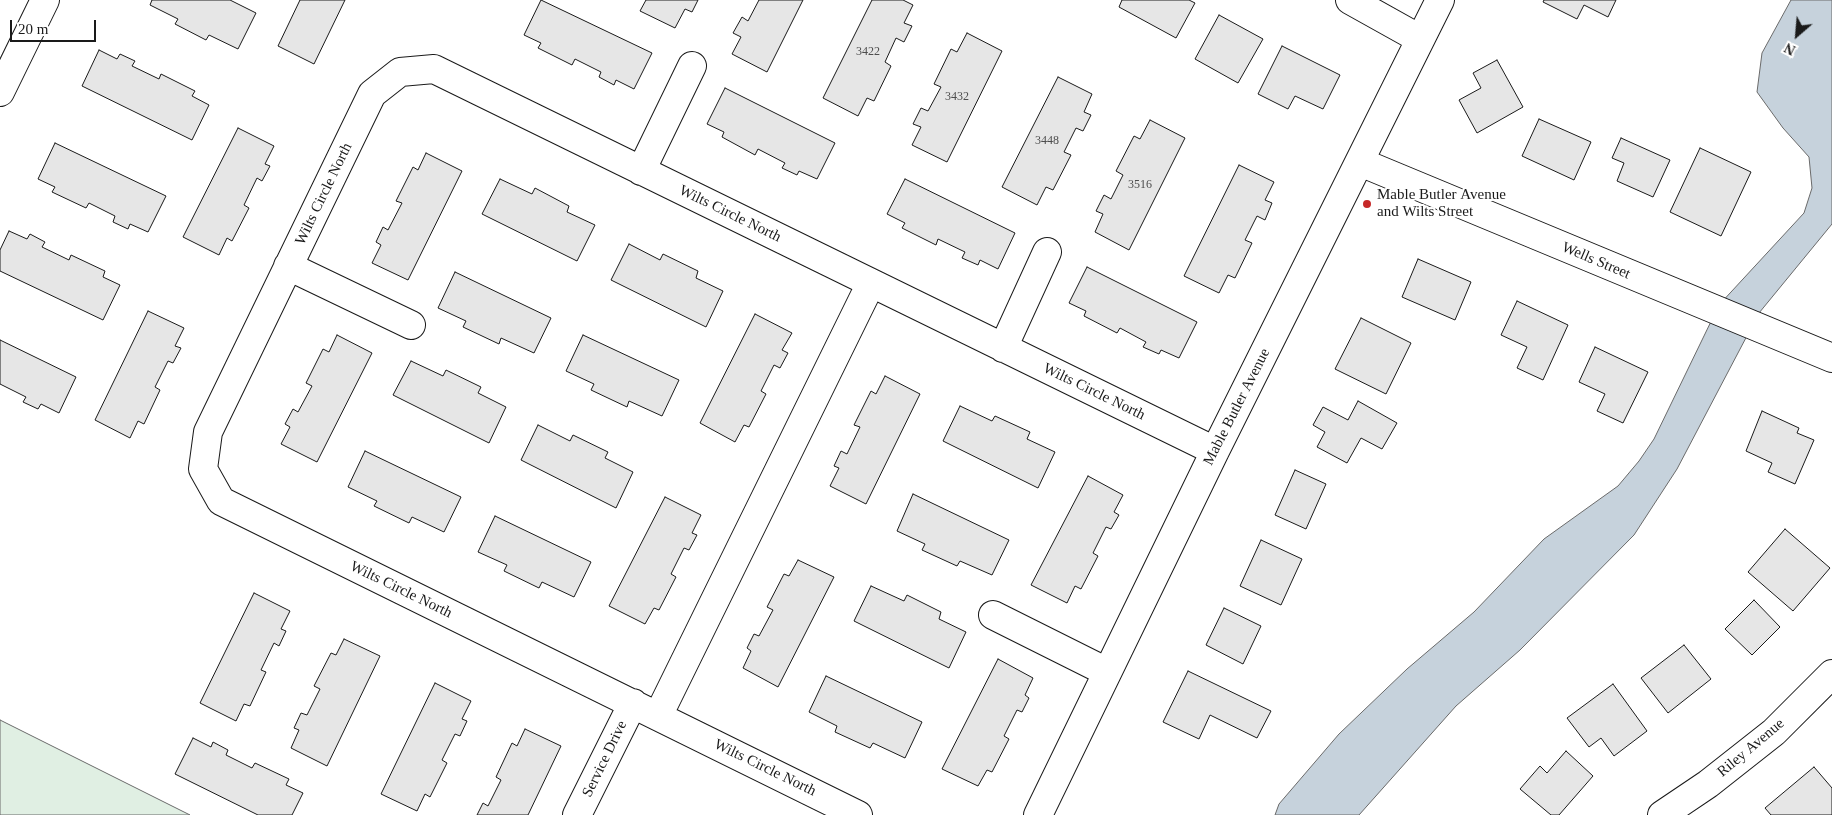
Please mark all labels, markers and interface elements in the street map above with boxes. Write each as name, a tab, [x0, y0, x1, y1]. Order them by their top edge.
scale bar	[12, 10, 99, 42]
north arrow	[1772, 10, 1822, 60]
text: 20 m	[18, 21, 48, 37]
text: N	[1782, 40, 1798, 58]
house number: 3422	[856, 45, 880, 59]
house number: 3432	[945, 90, 969, 104]
house number: 3448	[1035, 134, 1059, 148]
street label: Wilts Circle North	[292, 140, 356, 248]
house number: 3516	[1128, 178, 1152, 192]
street label: Wilts Circle North	[676, 182, 784, 246]
place label: Mable Butler Avenue and Wilts Street	[1377, 186, 1506, 221]
marker: Mable Butler Avenue and Wilts Street	[1361, 198, 1373, 210]
street label: Wells Street	[1559, 239, 1633, 283]
street label: Mable Butler Avenue	[1200, 346, 1274, 468]
street label: Wilts Circle North	[1040, 360, 1148, 424]
street label: Wilts Circle North	[347, 558, 455, 622]
street label: Riley Avenue	[1714, 715, 1788, 781]
street label: Service Drive	[579, 718, 631, 800]
street label: Wilts Circle North	[711, 736, 819, 800]

